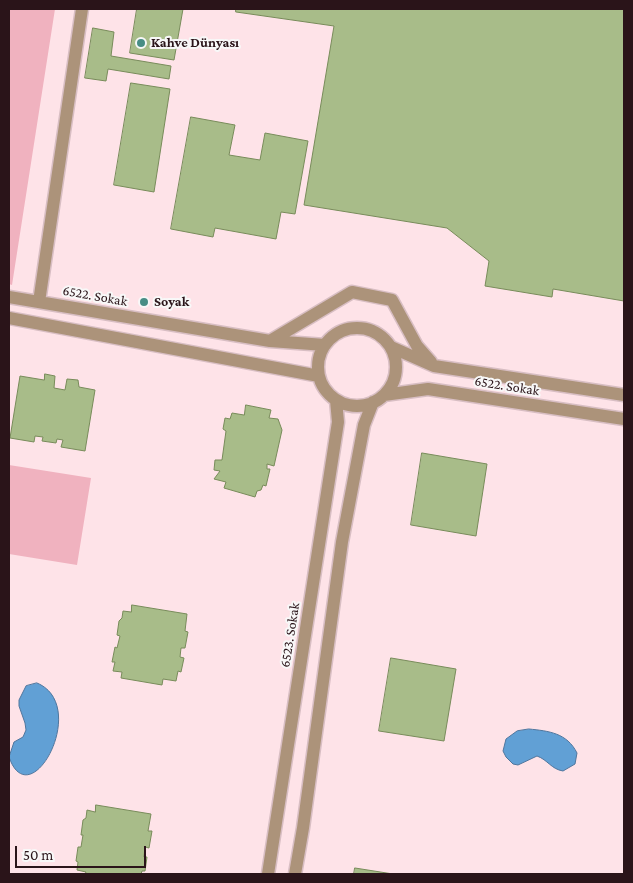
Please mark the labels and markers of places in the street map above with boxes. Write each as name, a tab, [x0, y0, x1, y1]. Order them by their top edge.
place label: Kahve Dünyası	[151, 35, 239, 51]
marker: Kahve Dünyası	[135, 37, 147, 49]
place label: Soyak	[154, 294, 189, 310]
marker: Soyak	[138, 296, 150, 308]

